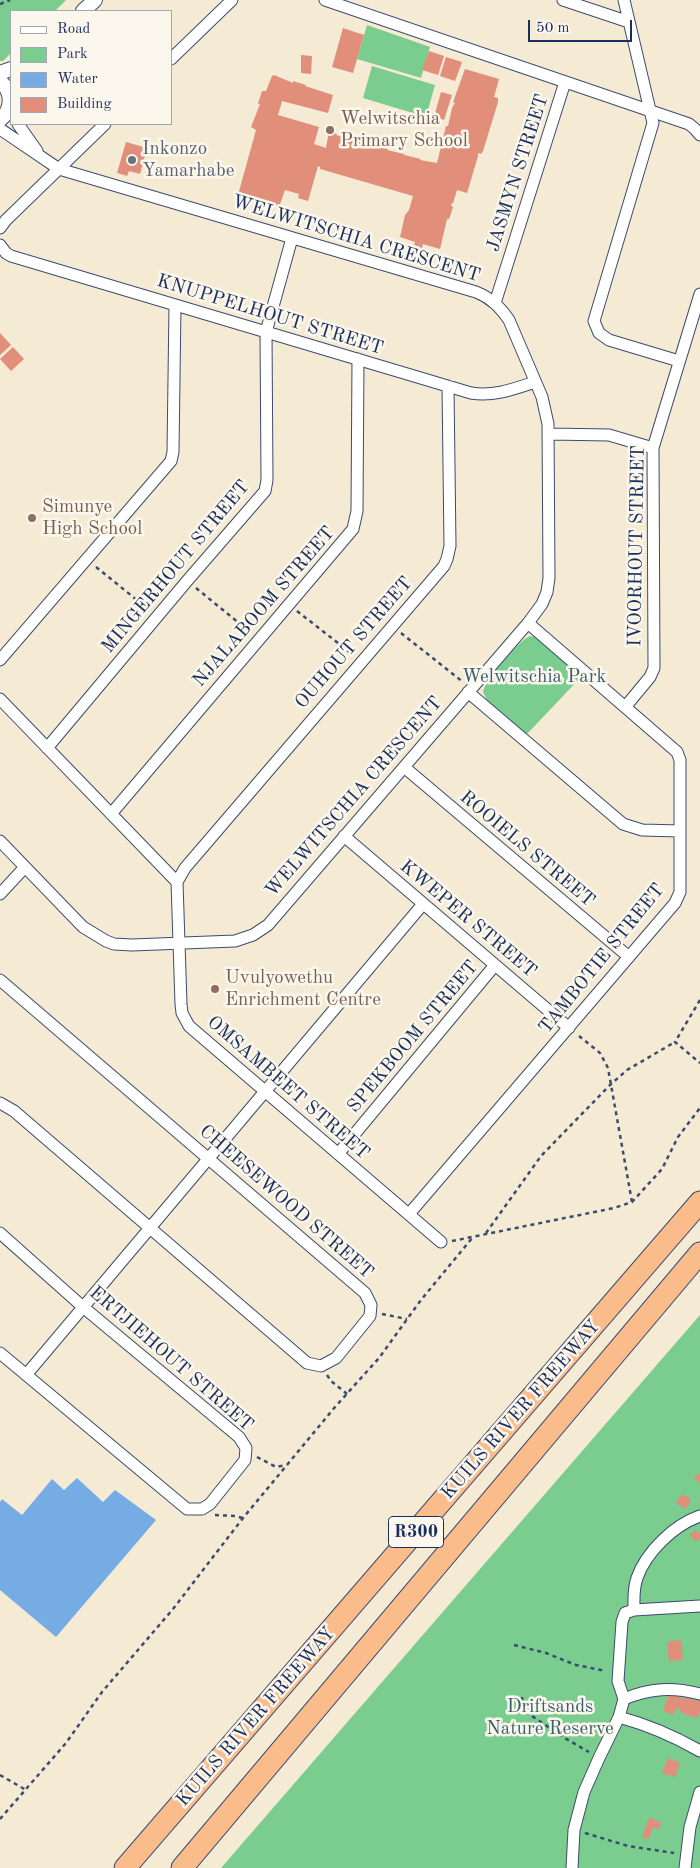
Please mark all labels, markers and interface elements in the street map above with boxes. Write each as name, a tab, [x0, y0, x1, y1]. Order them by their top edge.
legend	[10, 10, 172, 125]
scale bar	[530, 10, 634, 42]
text: 50 m	[536, 21, 570, 36]
text: Road	[57, 22, 90, 37]
text: Park	[57, 47, 88, 62]
text: Water	[57, 72, 98, 87]
street label: JASMYN STREET	[482, 92, 554, 254]
text: Building	[57, 97, 112, 112]
place label: Welwitschia Primary School	[340, 108, 468, 152]
marker: Welwitschia Primary School	[324, 124, 336, 136]
place label: Inkonzo Yamarhabe	[142, 138, 234, 182]
marker: Inkonzo Yamarhabe	[126, 154, 138, 166]
street label: WELWITSCHIA CRESCENT	[229, 190, 483, 288]
street label: KNUPPELHOUT STREET	[154, 270, 386, 360]
street label: IVOORHOUT STREET	[624, 445, 650, 647]
street label: MINGERHOUT STREET	[97, 476, 255, 658]
place label: Simunye High School	[42, 496, 142, 540]
marker: Simunye High School	[26, 512, 38, 524]
street label: NJALABOOM STREET	[188, 522, 340, 692]
street label: OUHOUT STREET	[290, 572, 418, 714]
park label: Welwitschia Park	[462, 666, 606, 688]
street label: WELWITSCHIA CRESCENT	[261, 692, 447, 902]
street label: ROOIELS STREET	[455, 786, 599, 912]
street label: KWEPER STREET	[395, 855, 541, 983]
street label: TAMBOTIE STREET	[534, 879, 670, 1039]
street label: SPEKBOOM STREET	[343, 956, 483, 1118]
place label: Uvulyowethu Enrichment Centre	[225, 967, 381, 1011]
marker: Uvulyowethu Enrichment Centre	[209, 983, 221, 995]
street label: OMSAMBEET STREET	[202, 1011, 374, 1165]
street label: CHEESEWOOD STREET	[194, 1120, 378, 1284]
street label: ERTJIEHOUT STREET	[84, 1282, 258, 1436]
street label: KUILS RIVER FREEWAY	[437, 1316, 605, 1504]
road number: R300	[388, 1516, 444, 1548]
street label: KUILS RIVER FREEWAY	[172, 1623, 340, 1811]
park label: Driftsands Nature Reserve	[486, 1696, 614, 1740]

